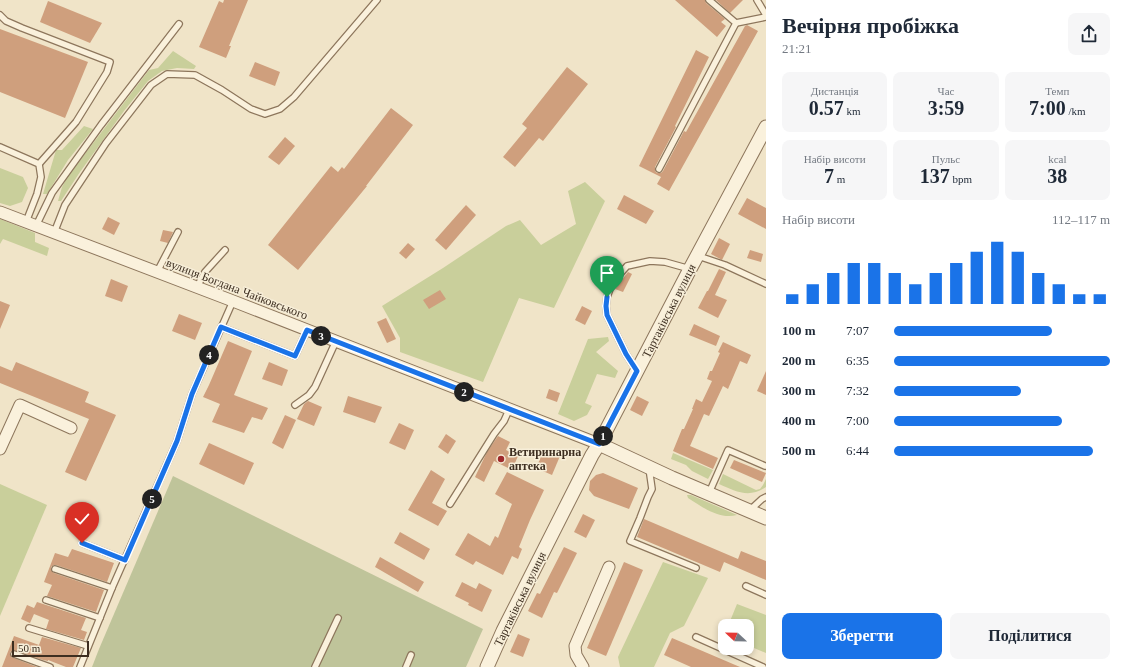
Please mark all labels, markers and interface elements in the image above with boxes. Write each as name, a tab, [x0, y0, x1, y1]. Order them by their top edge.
text: Вечірня пробіжка	[782, 13, 959, 38]
button: share	[1068, 13, 1110, 55]
text: 21:21	[782, 41, 812, 56]
text: Дистанція	[811, 85, 859, 97]
text: Час	[938, 85, 954, 97]
text: Темп	[1045, 85, 1069, 97]
text: 0.57	[809, 97, 844, 119]
text: 3:59	[928, 97, 964, 119]
text: 7:00	[1029, 97, 1066, 119]
text: km	[844, 105, 861, 117]
text: /km	[1066, 105, 1086, 117]
text: Набір висоти	[804, 153, 866, 165]
text: Пульс	[932, 153, 960, 165]
text: kcal	[1048, 153, 1066, 165]
text: 7	[824, 165, 834, 187]
text: 137	[920, 165, 950, 187]
text: 38	[1047, 165, 1067, 187]
text: m	[834, 173, 845, 185]
text: bpm	[950, 173, 972, 185]
text: Набір висоти	[782, 212, 855, 227]
text: 112–117 m	[1052, 212, 1110, 227]
street label: вулиця Богдана Чайковського	[164, 256, 310, 322]
pin	[590, 256, 624, 297]
street label: Тартаківська вулиця	[639, 261, 699, 360]
icon: arrive	[596, 262, 618, 284]
text: 100 m	[782, 323, 816, 338]
text: 7:07	[846, 323, 869, 338]
pin: 3	[311, 326, 331, 346]
text: 3	[318, 330, 324, 342]
pin: 4	[199, 345, 219, 365]
text: 4	[206, 349, 212, 361]
text: 200 m	[782, 353, 816, 368]
text: 6:35	[846, 353, 869, 368]
pin: 2	[454, 382, 474, 402]
text: 300 m	[782, 383, 816, 398]
text: 7:32	[846, 383, 869, 398]
text: 2	[461, 386, 467, 398]
text: 400 m	[782, 413, 816, 428]
text: 7:00	[846, 413, 869, 428]
pin: 1	[593, 426, 613, 446]
text: 1	[600, 430, 606, 442]
text: 500 m	[782, 443, 816, 458]
text: 6:44	[846, 443, 869, 458]
place label: Ветиринарна аптека	[509, 445, 581, 473]
marker: Ветиринарна аптека	[496, 454, 506, 464]
pin: 5	[142, 489, 162, 509]
text: 5	[149, 493, 155, 505]
pin	[65, 502, 99, 543]
icon: check	[71, 508, 93, 530]
street label: Тартаківська вулиця	[491, 549, 549, 649]
button: Зберегти	[782, 613, 942, 659]
button: Поділитися	[950, 613, 1110, 659]
north arrow	[718, 619, 754, 655]
map controls	[718, 619, 754, 655]
scale bar	[12, 639, 89, 658]
text: 50 m	[18, 642, 40, 654]

